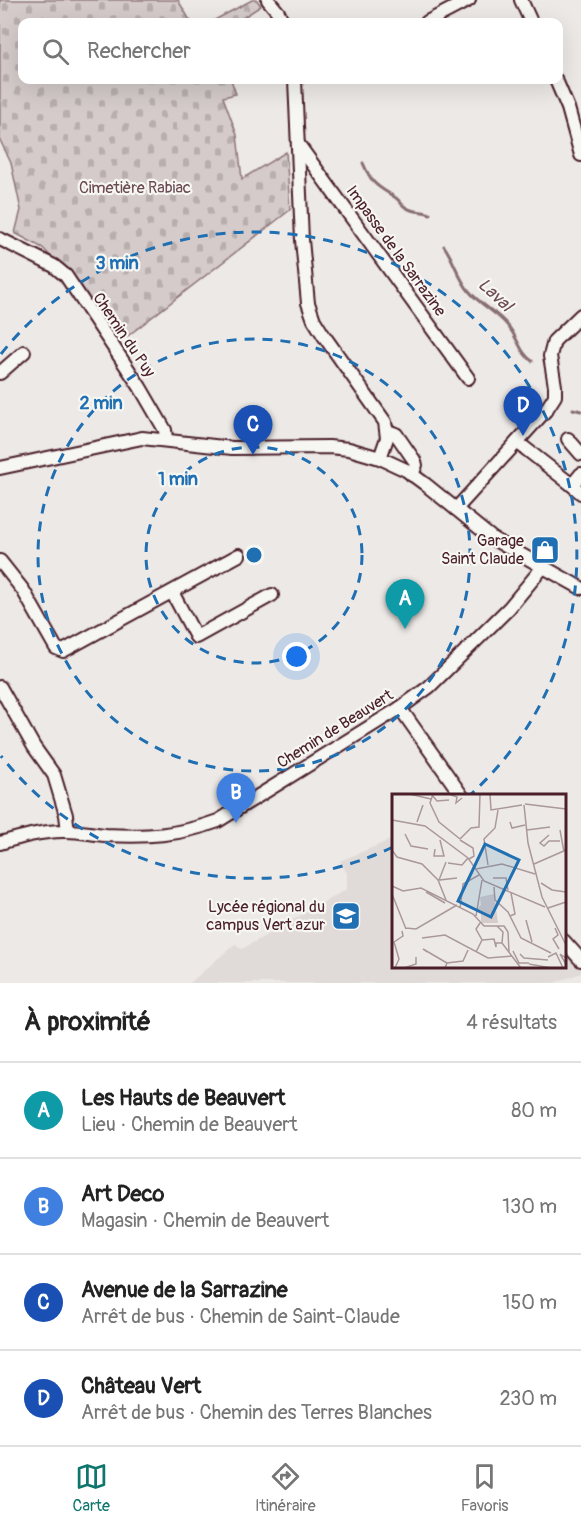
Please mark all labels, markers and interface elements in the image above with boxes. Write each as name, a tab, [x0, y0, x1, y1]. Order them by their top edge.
search box	[18, 18, 563, 84]
icon: search	[39, 35, 72, 68]
text: Rechercher	[87, 37, 191, 65]
park label: Cimetière Rabiac	[79, 178, 191, 198]
street label: Impasse de la Sarrazine	[342, 182, 450, 320]
text: 3 min	[95, 252, 139, 275]
water label: Laval	[473, 273, 518, 318]
street label: Chemin du Puy	[88, 289, 160, 381]
pin: D	[504, 386, 542, 436]
text: 2 min	[79, 392, 123, 415]
pin: C	[234, 406, 272, 455]
text: 1 min	[158, 468, 198, 491]
place label: Garage Saint Claude	[441, 531, 524, 569]
shop icon: Garage Saint Claude	[529, 534, 561, 566]
centre of rings	[244, 545, 264, 565]
pin: A	[386, 580, 424, 629]
your location	[282, 642, 311, 671]
street label: Chemin de Beauvert	[273, 685, 397, 773]
pin: B	[216, 774, 256, 823]
inset map	[392, 794, 566, 968]
place label: Lycée régional du campus Vert azur	[206, 897, 325, 935]
school or university icon: Lycée régional du campus Vert azur	[330, 900, 362, 932]
text: À proximité	[24, 1006, 151, 1038]
text: 4 résultats	[466, 1010, 557, 1035]
text: Les Hauts de Beauvert	[81, 1084, 285, 1112]
text: A	[37, 1098, 50, 1123]
text: 80 m	[511, 1098, 557, 1123]
text: Lieu · Chemin de Beauvert	[81, 1112, 297, 1137]
text: Art Deco	[81, 1180, 164, 1208]
text: B	[38, 1194, 49, 1219]
text: 130 m	[502, 1194, 557, 1219]
text: Magasin · Chemin de Beauvert	[81, 1208, 329, 1233]
text: Avenue de la Sarrazine	[81, 1276, 288, 1304]
text: C	[37, 1290, 50, 1315]
text: 150 m	[503, 1290, 557, 1315]
text: Arrêt de bus · Chemin de Saint-Claude	[81, 1304, 400, 1329]
text: Château Vert	[81, 1372, 201, 1400]
text: D	[37, 1386, 50, 1411]
text: 230 m	[500, 1386, 557, 1411]
text: Arrêt de bus · Chemin des Terres Blanches	[81, 1400, 432, 1425]
tab: Carte	[73, 1460, 110, 1516]
tab: Itinéraire	[255, 1460, 316, 1516]
tab: Favoris	[461, 1460, 508, 1516]

